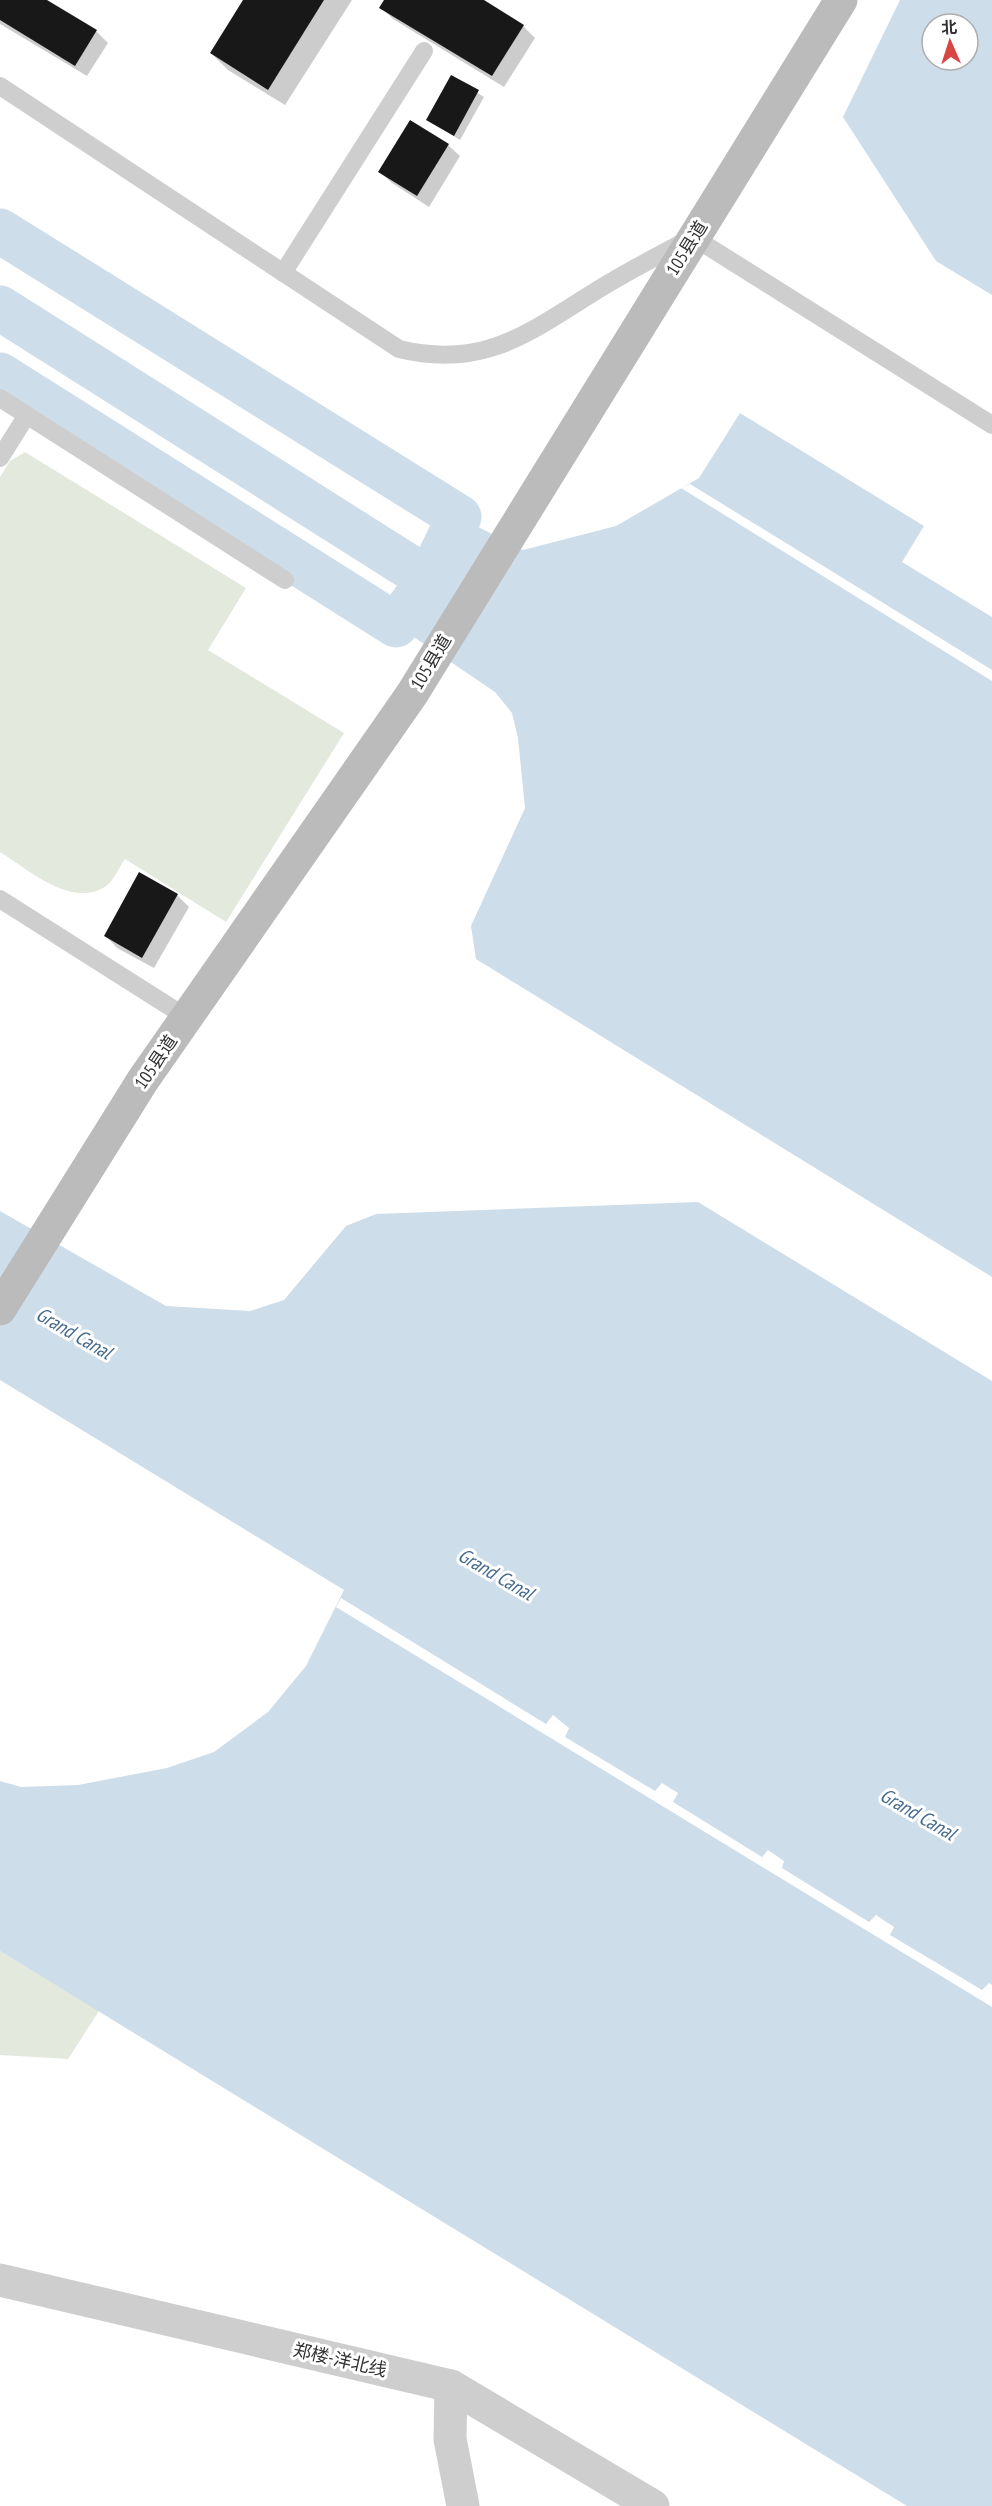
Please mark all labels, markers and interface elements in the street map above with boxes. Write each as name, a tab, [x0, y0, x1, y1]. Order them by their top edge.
north arrow	[920, 12, 980, 72]
text: 北	[941, 17, 958, 37]
street label: 105县道	[661, 216, 712, 279]
street label: 105县道	[405, 630, 456, 694]
street label: 105县道	[129, 1030, 182, 1093]
water label: Grand Canal	[31, 1301, 119, 1366]
water label: Grand Canal	[453, 1542, 541, 1607]
water label: Grand Canal	[875, 1782, 963, 1847]
street label: 郑楼-洋北线	[291, 2338, 389, 2381]

